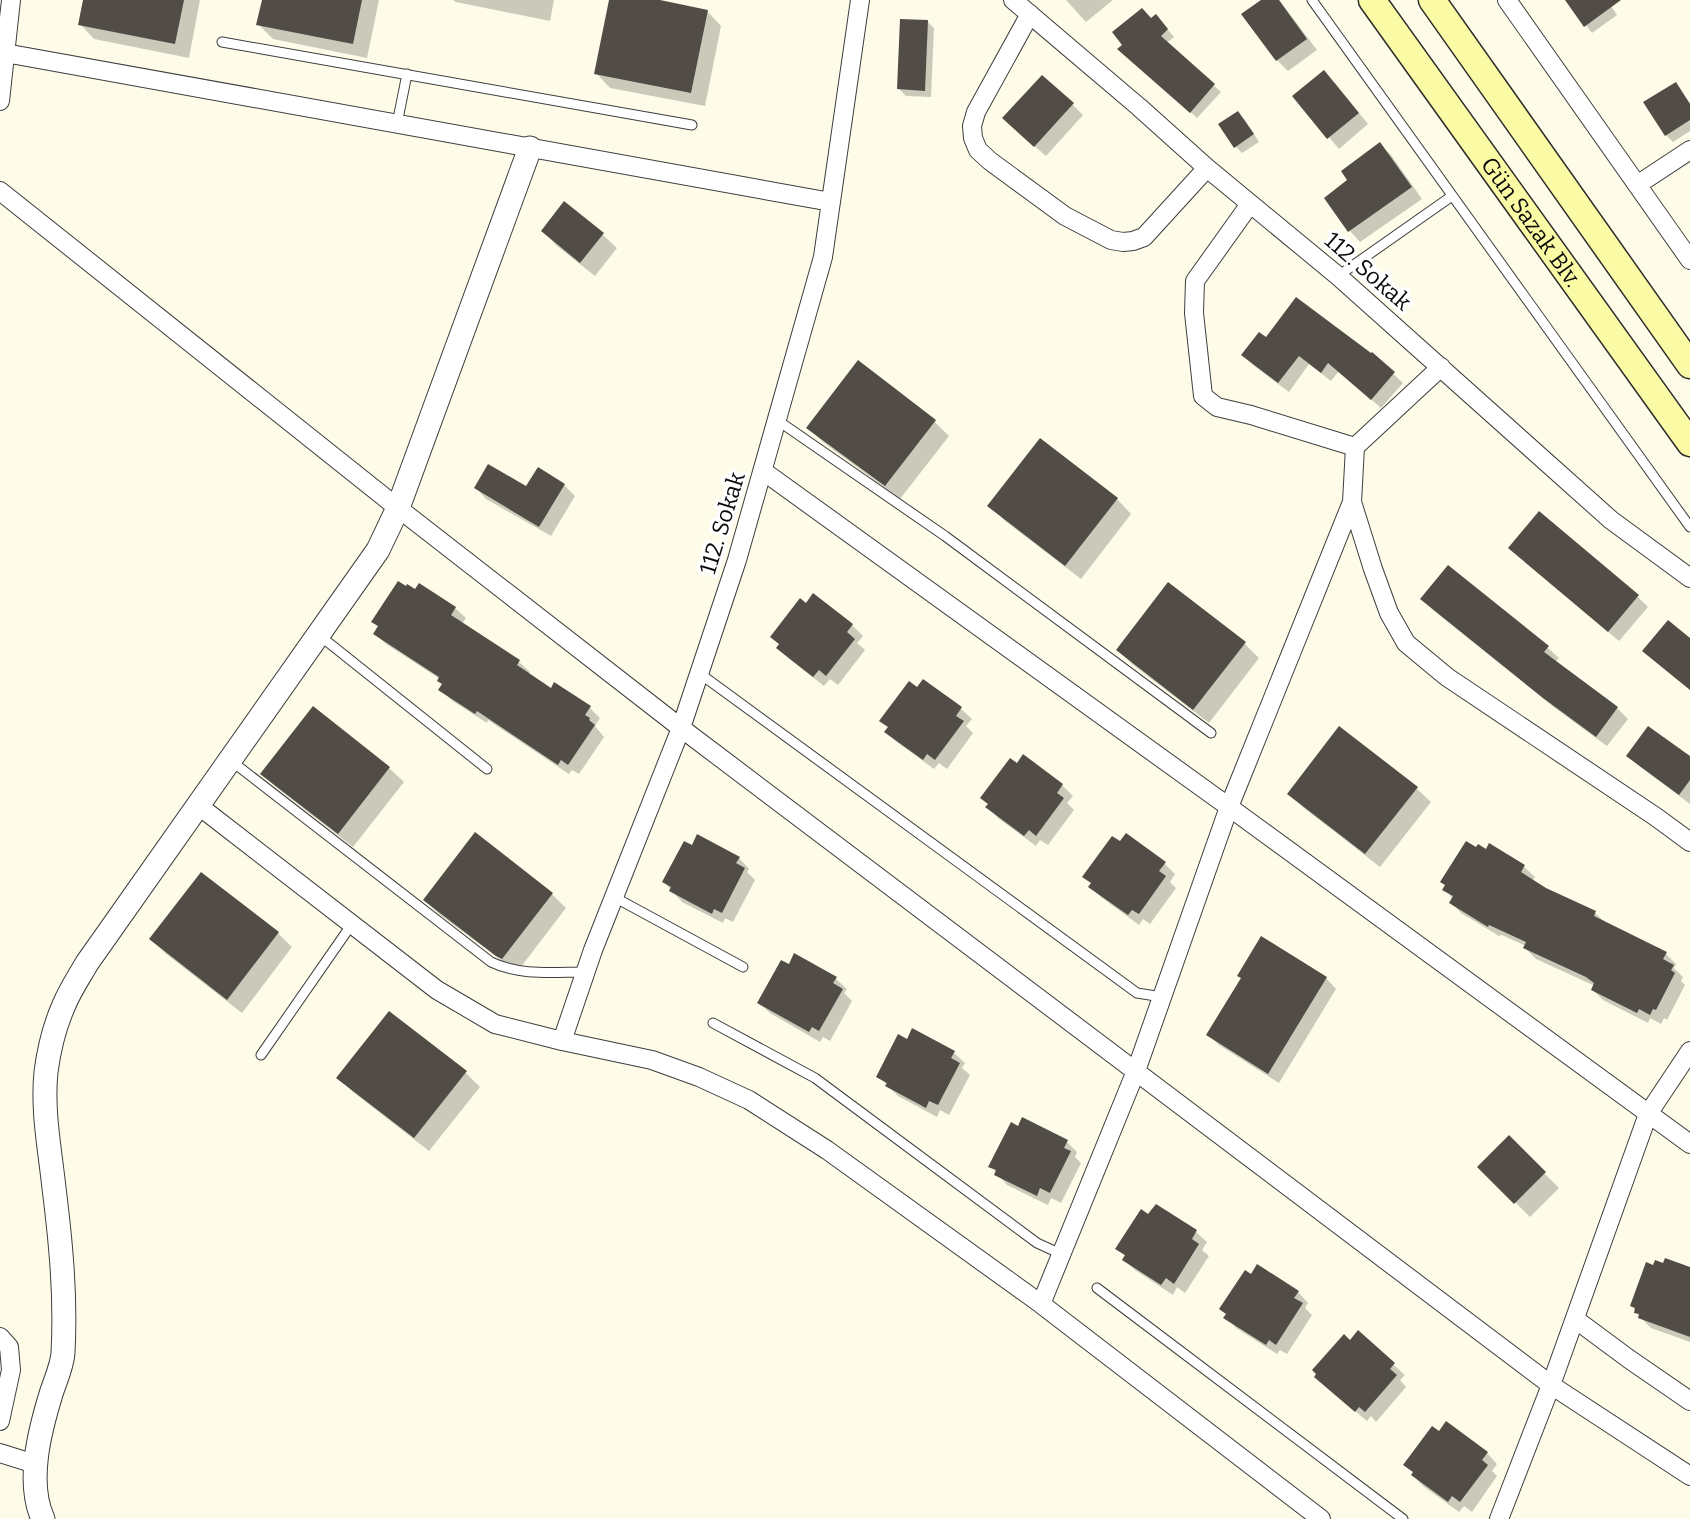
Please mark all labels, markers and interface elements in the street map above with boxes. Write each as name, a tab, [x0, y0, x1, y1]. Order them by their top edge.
street label: Gün Sazak Blv.	[1475, 151, 1587, 292]
street label: 112. Sokak	[1319, 226, 1417, 316]
street label: 112. Sokak	[693, 469, 751, 577]

